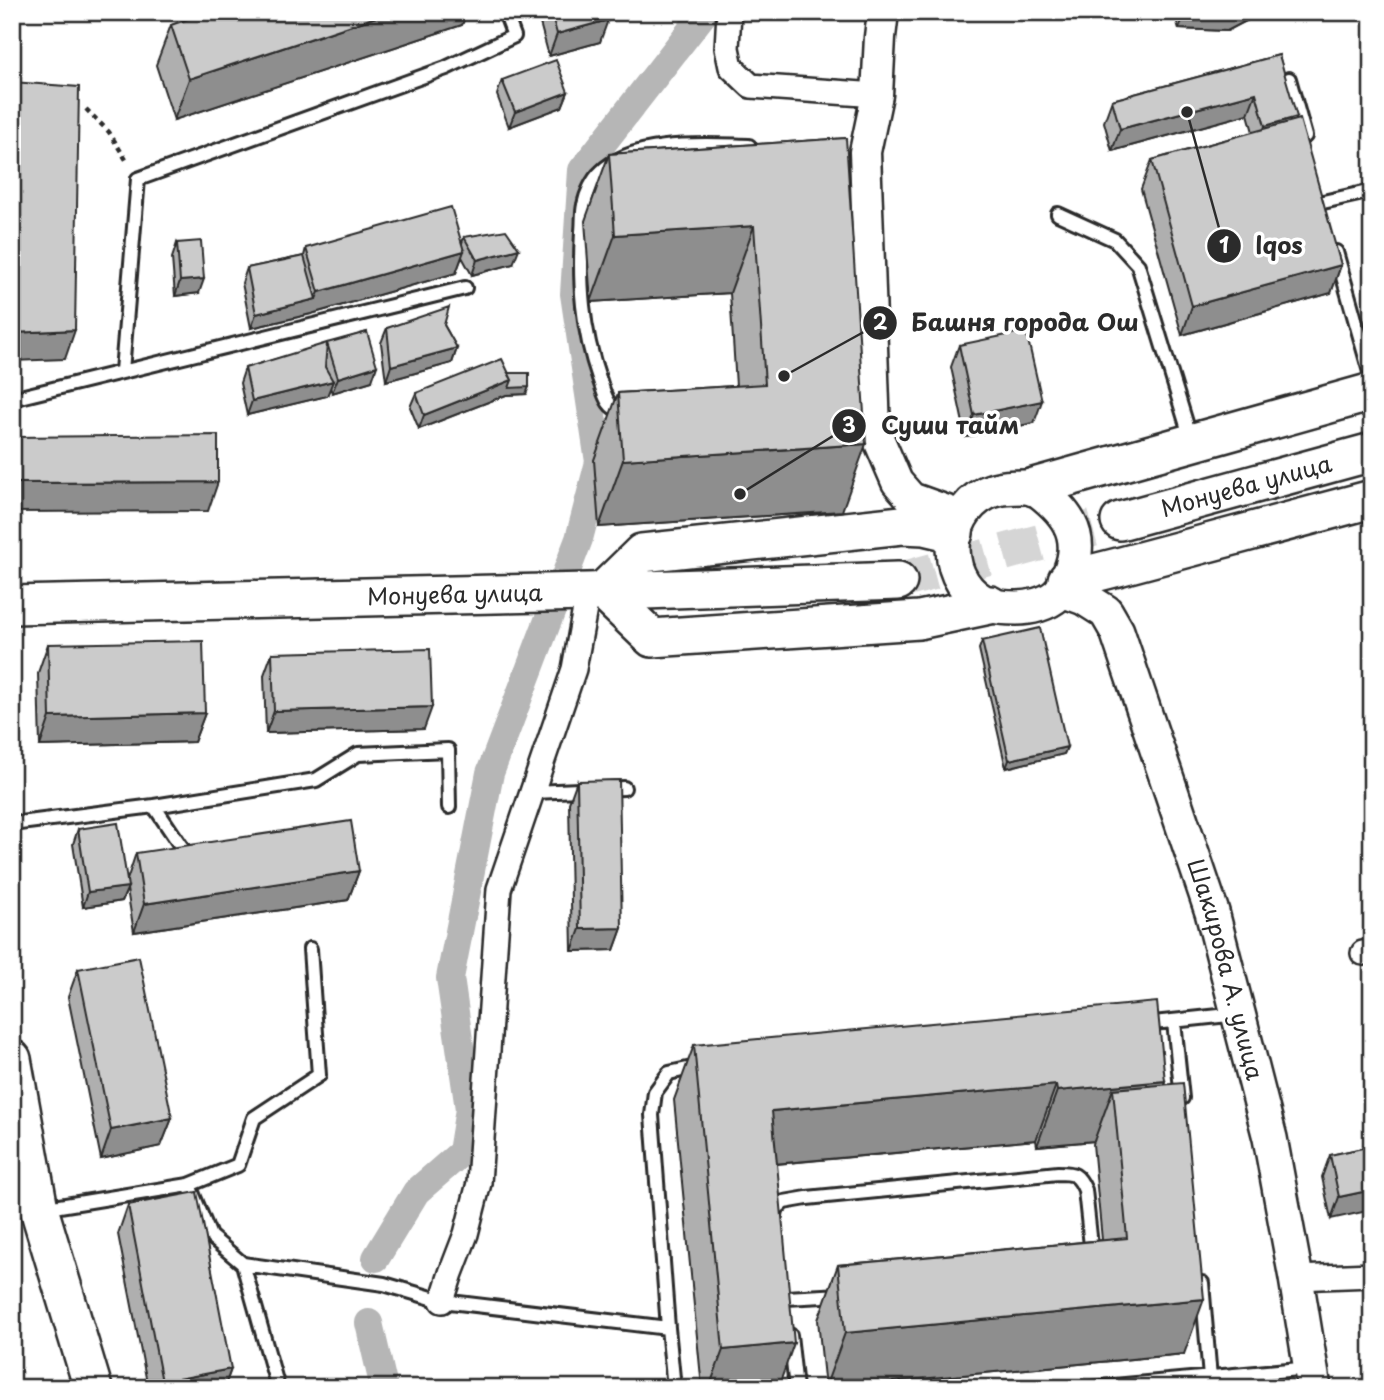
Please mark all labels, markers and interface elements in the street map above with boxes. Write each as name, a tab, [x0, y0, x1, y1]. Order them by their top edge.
callout: Iqos	[1206, 223, 1317, 268]
text: Iqos	[1255, 226, 1303, 262]
text: 1	[1219, 228, 1229, 260]
callout: Башня города Ош	[863, 300, 1153, 345]
text: Башня города Ош	[911, 303, 1139, 339]
text: 2	[873, 305, 888, 337]
callout: Суши тайм	[831, 403, 1033, 448]
text: Суши тайм	[881, 406, 1019, 442]
text: 3	[842, 408, 856, 440]
street label: Монуева улица	[1157, 445, 1336, 525]
street label: Монуева улица	[367, 574, 544, 613]
street label: Шакирова А. улица	[1179, 854, 1274, 1084]

